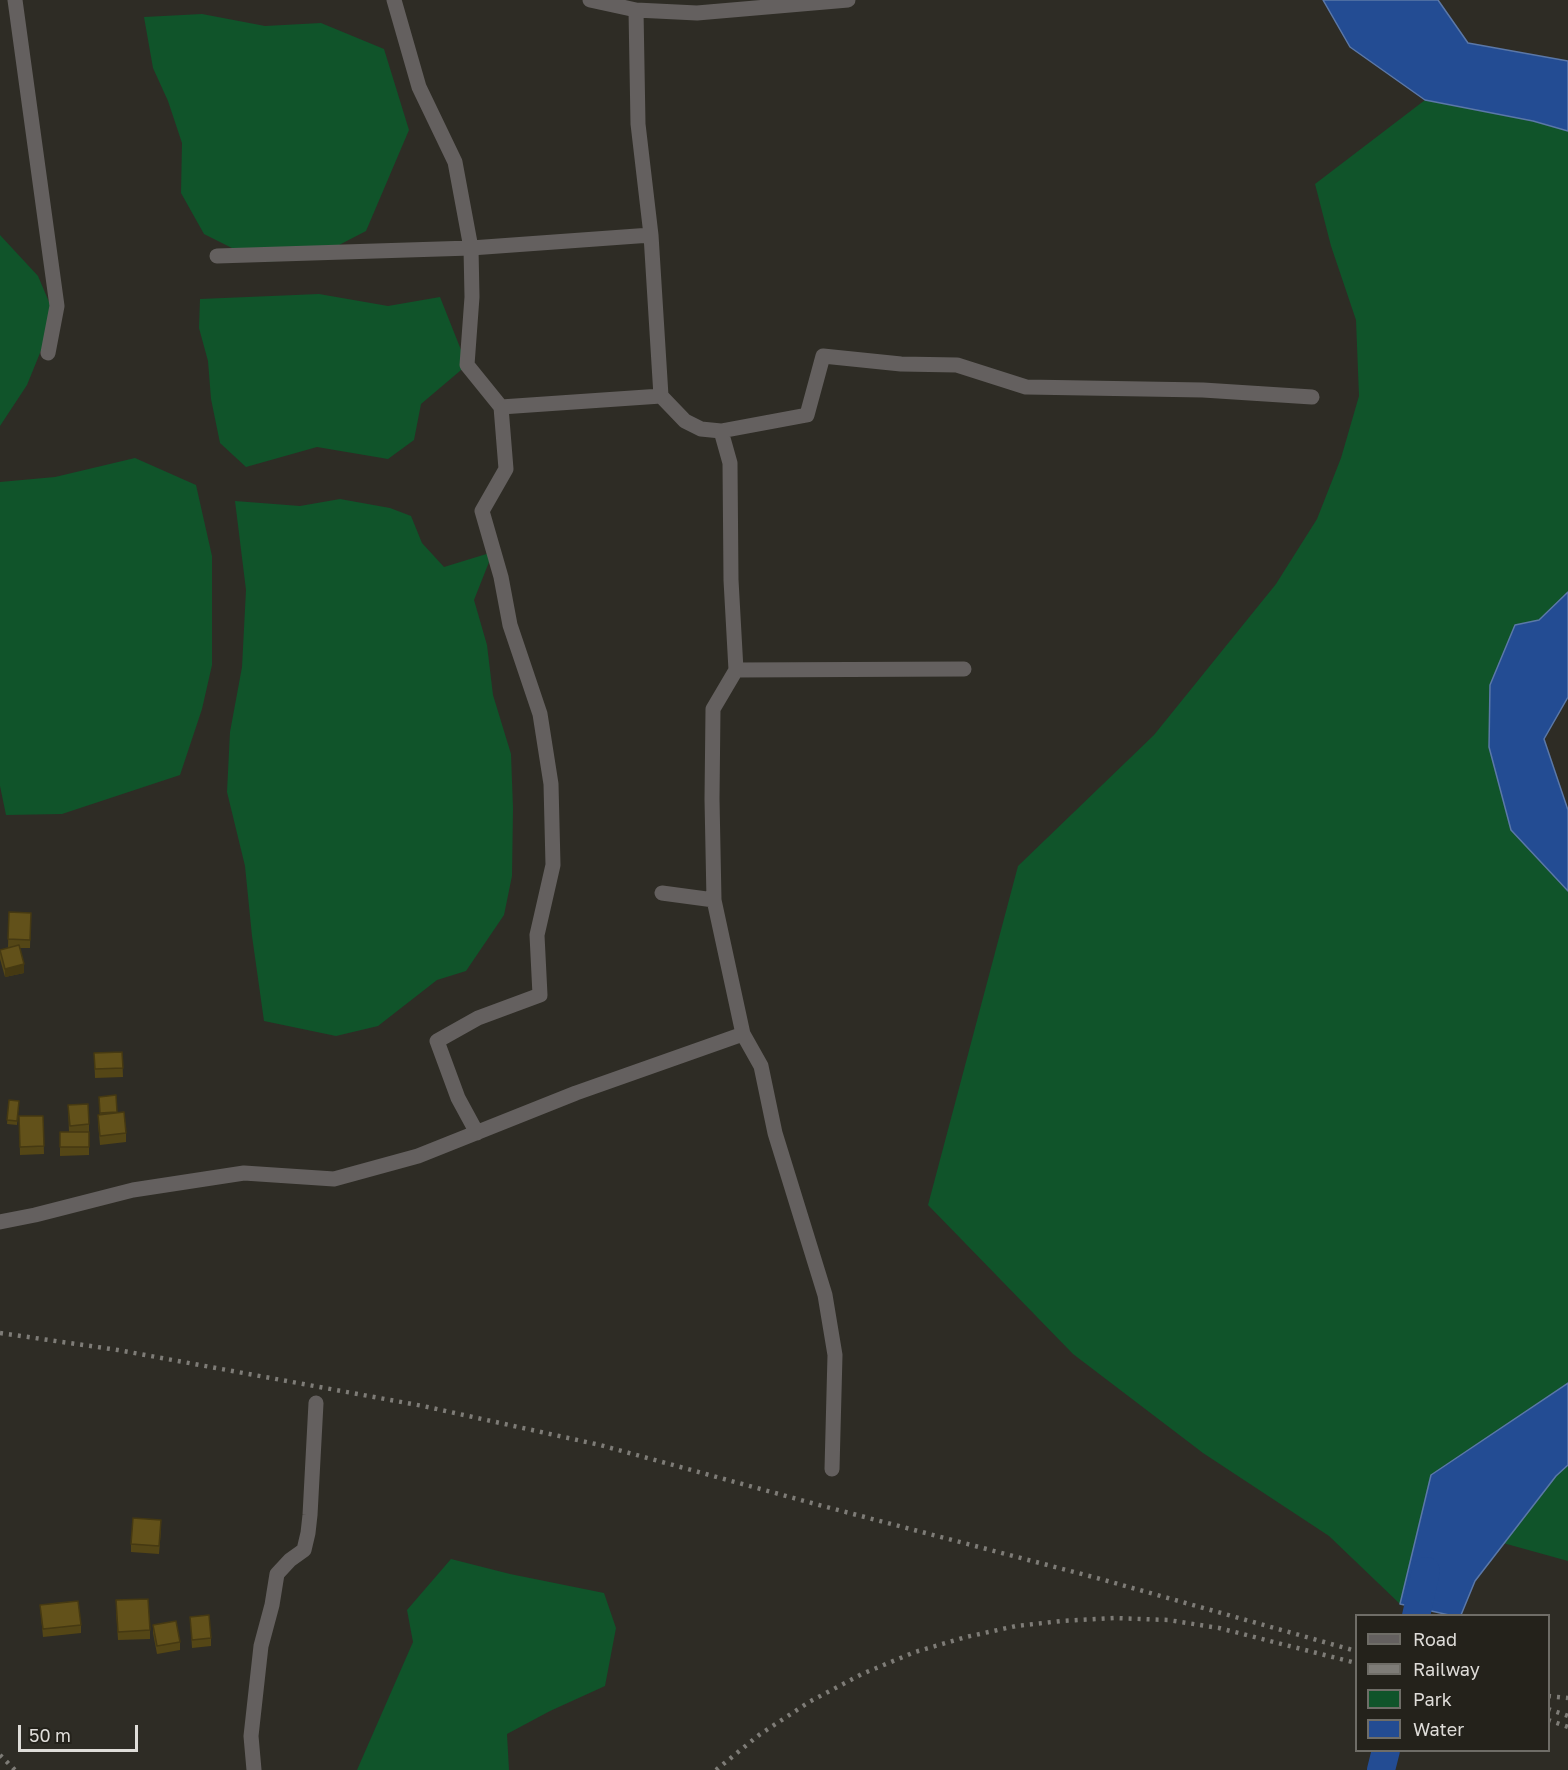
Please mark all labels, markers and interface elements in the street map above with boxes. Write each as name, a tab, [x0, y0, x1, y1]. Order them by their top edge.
legend	[1355, 1614, 1550, 1752]
text: Road	[1413, 1628, 1457, 1650]
text: Railway	[1413, 1658, 1480, 1680]
text: Park	[1413, 1688, 1452, 1710]
scale bar	[21, 1713, 141, 1751]
text: Water	[1413, 1718, 1464, 1740]
text: 50 m	[29, 1724, 71, 1746]

